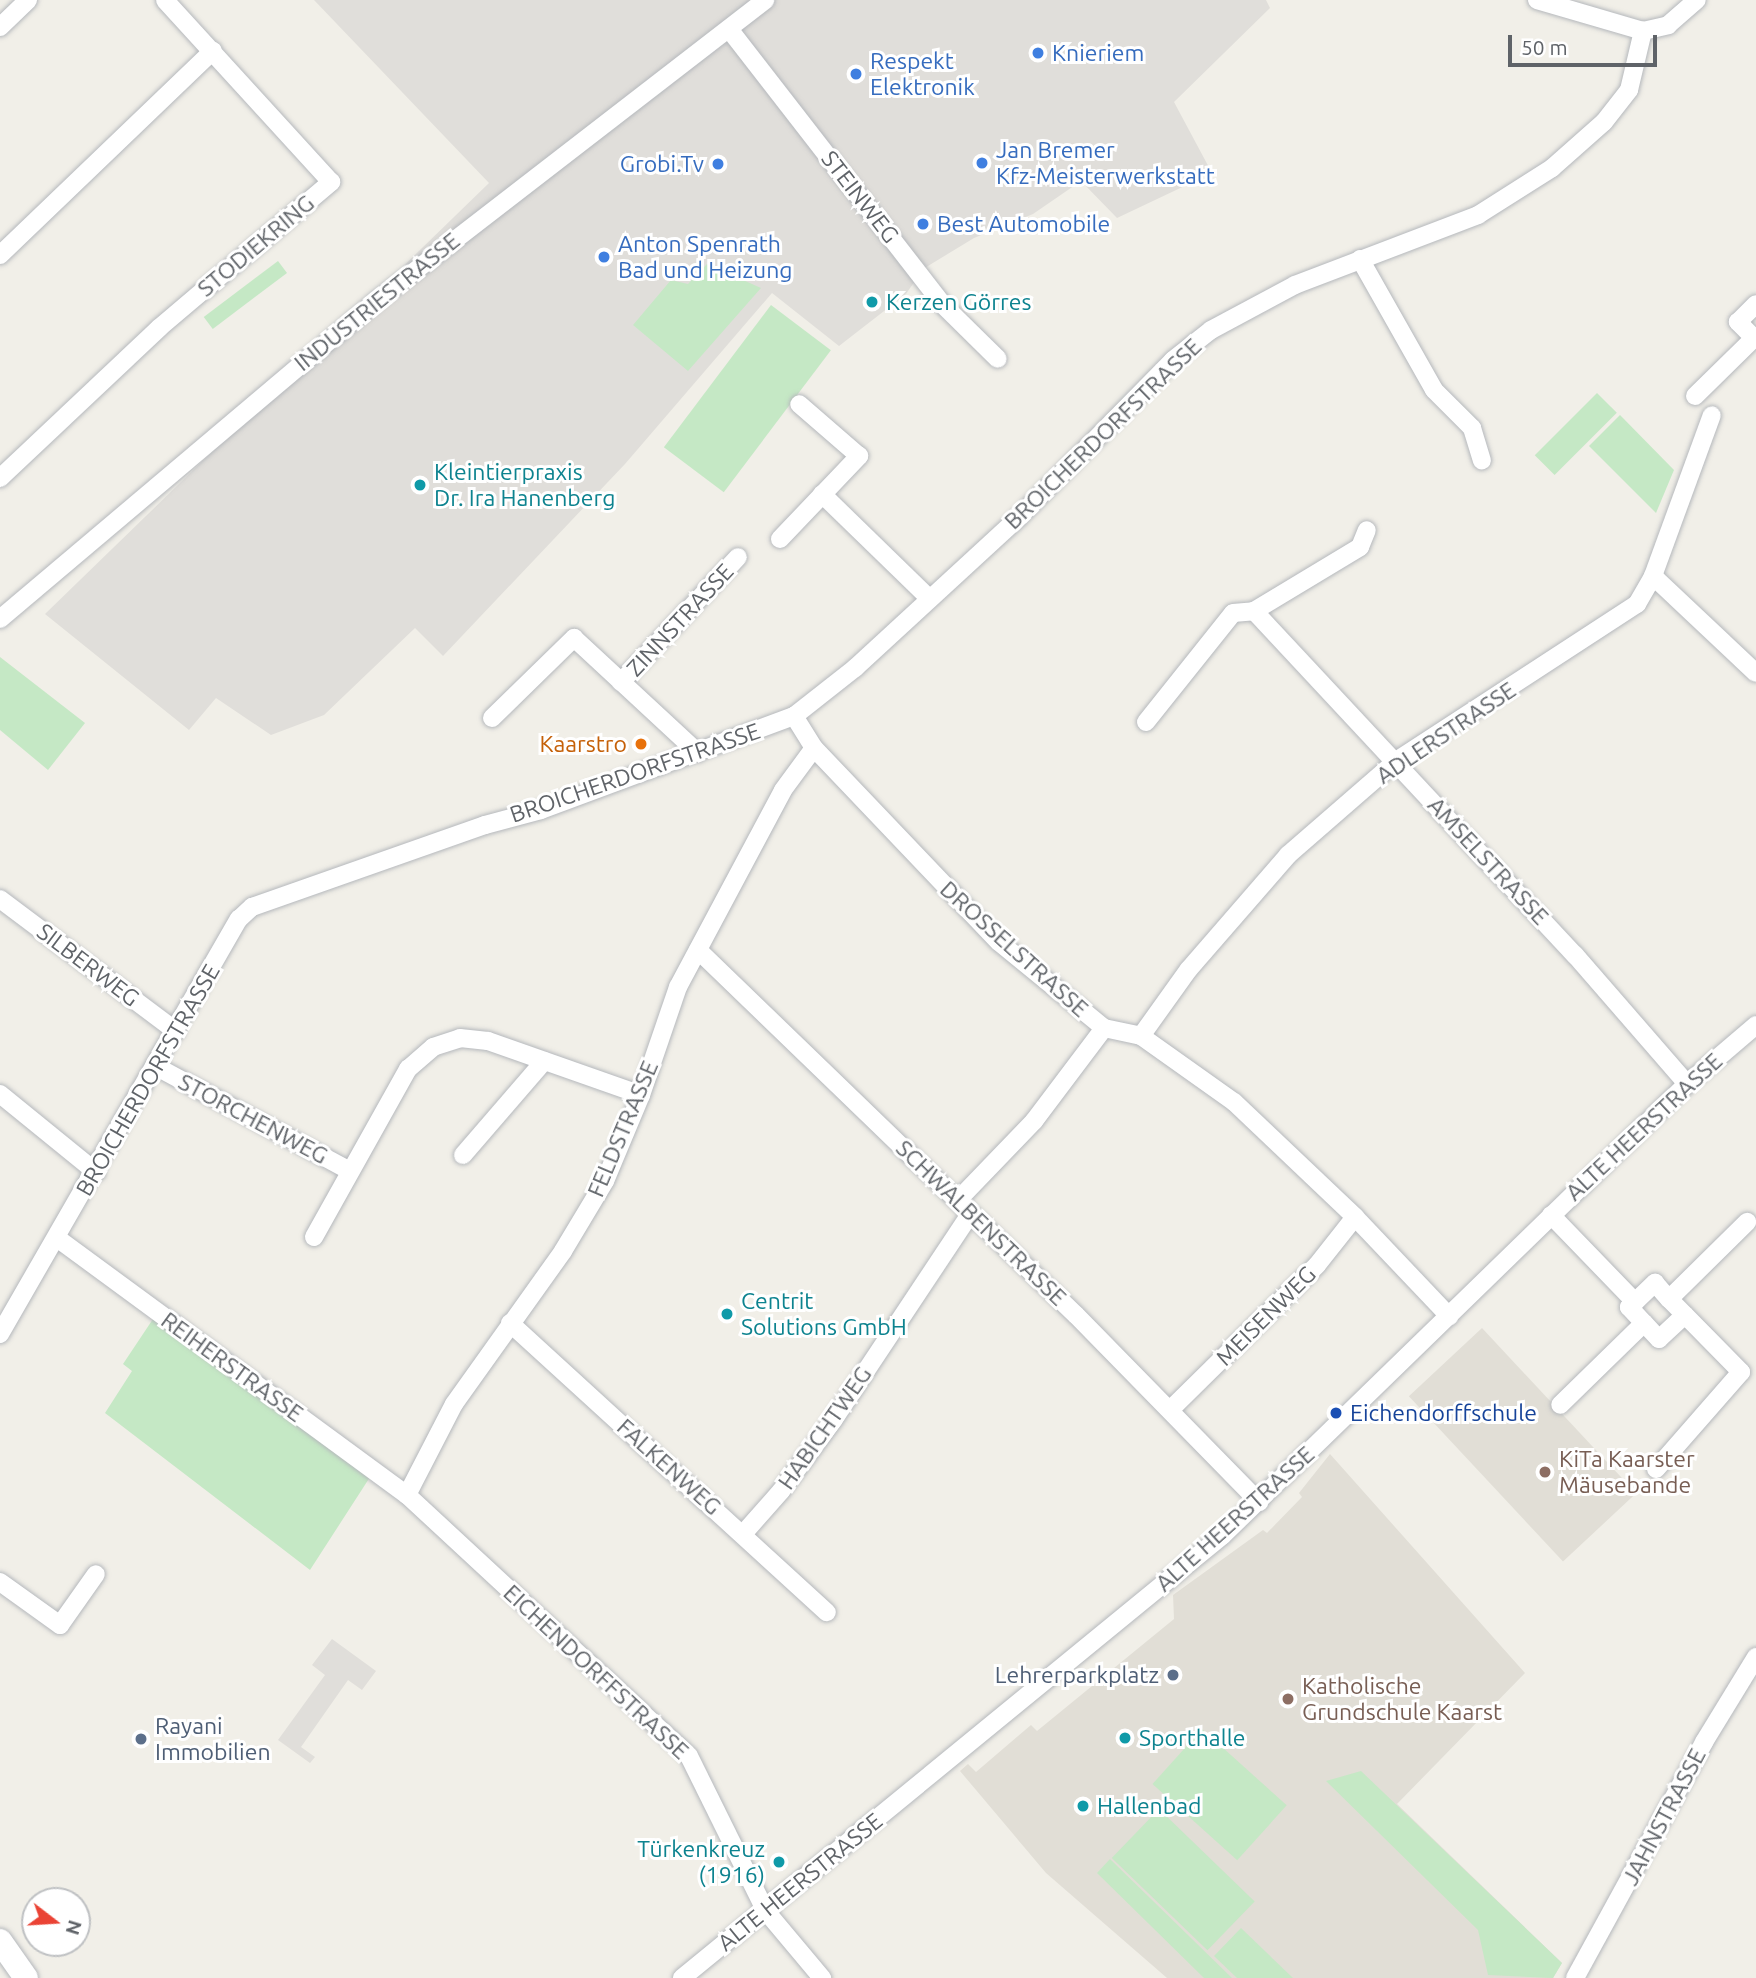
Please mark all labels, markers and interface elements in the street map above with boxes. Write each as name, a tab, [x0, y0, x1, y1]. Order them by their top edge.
scale bar	[1511, 21, 1660, 65]
text: 50 m	[1521, 35, 1568, 59]
place label: Knieriem	[1052, 39, 1144, 67]
marker: Knieriem	[1030, 45, 1046, 61]
place label: Respekt Elektronik	[870, 47, 975, 101]
marker: Respekt Elektronik	[848, 66, 864, 82]
place label: Jan Bremer Kfz-Meisterwerkstatt	[996, 136, 1215, 190]
street label: STEINWEG	[816, 146, 904, 248]
place label: Grobi.Tv	[620, 150, 704, 178]
marker: Jan Bremer Kfz-Meisterwerkstatt	[974, 155, 990, 171]
marker: Grobi.Tv	[710, 156, 726, 172]
street label: STODIEKRING	[192, 189, 320, 303]
place label: Best Automobile	[937, 210, 1110, 238]
marker: Best Automobile	[915, 216, 931, 232]
street label: INDUSTRIESTRASSE	[289, 227, 465, 377]
place label: Anton Spenrath Bad und Heizung	[618, 230, 793, 284]
marker: Anton Spenrath Bad und Heizung	[596, 249, 612, 265]
place label: Kerzen Görres	[886, 288, 1031, 316]
marker: Kerzen Görres	[864, 294, 880, 310]
street label: BROICHERDORFSTRASSE	[999, 333, 1207, 535]
place label: Kleintierpraxis Dr. Ira Hanenberg	[434, 458, 615, 512]
marker: Kleintierpraxis Dr. Ira Hanenberg	[412, 477, 428, 493]
street label: ZINNSTRASSE	[621, 558, 739, 682]
street label: ADLERSTRASSE	[1371, 676, 1521, 790]
street label: BROICHERDORFSTRASSE	[506, 717, 764, 829]
place label: Kaarstro	[539, 730, 627, 758]
marker: Kaarstro	[633, 736, 649, 752]
street label: AMSELSTRASSE	[1422, 792, 1554, 930]
street label: DROSSELSTRASSE	[934, 875, 1094, 1023]
street label: SILBERWEG	[32, 918, 144, 1012]
street label: BROICHERDORFSTRASSE	[70, 959, 226, 1201]
street label: ALTE HEERSTRASSE	[1560, 1047, 1728, 1207]
street label: FELDSTRASSE	[582, 1057, 664, 1201]
street label: STORCHENWEG	[174, 1068, 332, 1170]
street label: SCHWALBENSTRASSE	[890, 1135, 1072, 1311]
street label: MEISENWEG	[1211, 1261, 1321, 1371]
place label: Centrit Solutions GmbH	[741, 1287, 907, 1341]
street label: REIHERSTRASSE	[156, 1306, 308, 1428]
marker: Centrit Solutions GmbH	[719, 1306, 735, 1322]
street label: HABICHTWEG	[772, 1361, 878, 1495]
place label: Eichendorffschule	[1350, 1399, 1537, 1427]
marker: Eichendorffschule	[1328, 1405, 1344, 1421]
street label: FALKENWEG	[611, 1413, 727, 1521]
street label: ALTE HEERSTRASSE	[1150, 1441, 1320, 1597]
place label: KiTa Kaarster Mäusebande	[1559, 1445, 1695, 1499]
marker: KiTa Kaarster Mäusebande	[1537, 1464, 1553, 1480]
street label: EICHENDORFFSTRASSE	[498, 1579, 694, 1765]
place label: Lehrerparkplatz	[995, 1661, 1159, 1689]
marker: Lehrerparkplatz	[1165, 1667, 1181, 1683]
place label: Katholische Grundschule Kaarst	[1302, 1672, 1502, 1726]
marker: Katholische Grundschule Kaarst	[1280, 1691, 1296, 1707]
place label: Rayani Immobilien	[155, 1712, 271, 1766]
place label: Sporthalle	[1139, 1724, 1245, 1752]
marker: Sporthalle	[1117, 1730, 1133, 1746]
marker: Rayani Immobilien	[133, 1731, 149, 1747]
street label: JAHNSTRASSE	[1616, 1744, 1712, 1890]
place label: Hallenbad	[1097, 1792, 1201, 1820]
marker: Hallenbad	[1075, 1798, 1091, 1814]
street label: ALTE HEERSTRASSE	[712, 1807, 888, 1957]
place label: Türkenkreuz (1916)	[637, 1835, 765, 1889]
marker: Türkenkreuz (1916)	[771, 1854, 787, 1870]
north arrow	[21, 1887, 91, 1957]
text: N	[62, 1918, 87, 1938]

